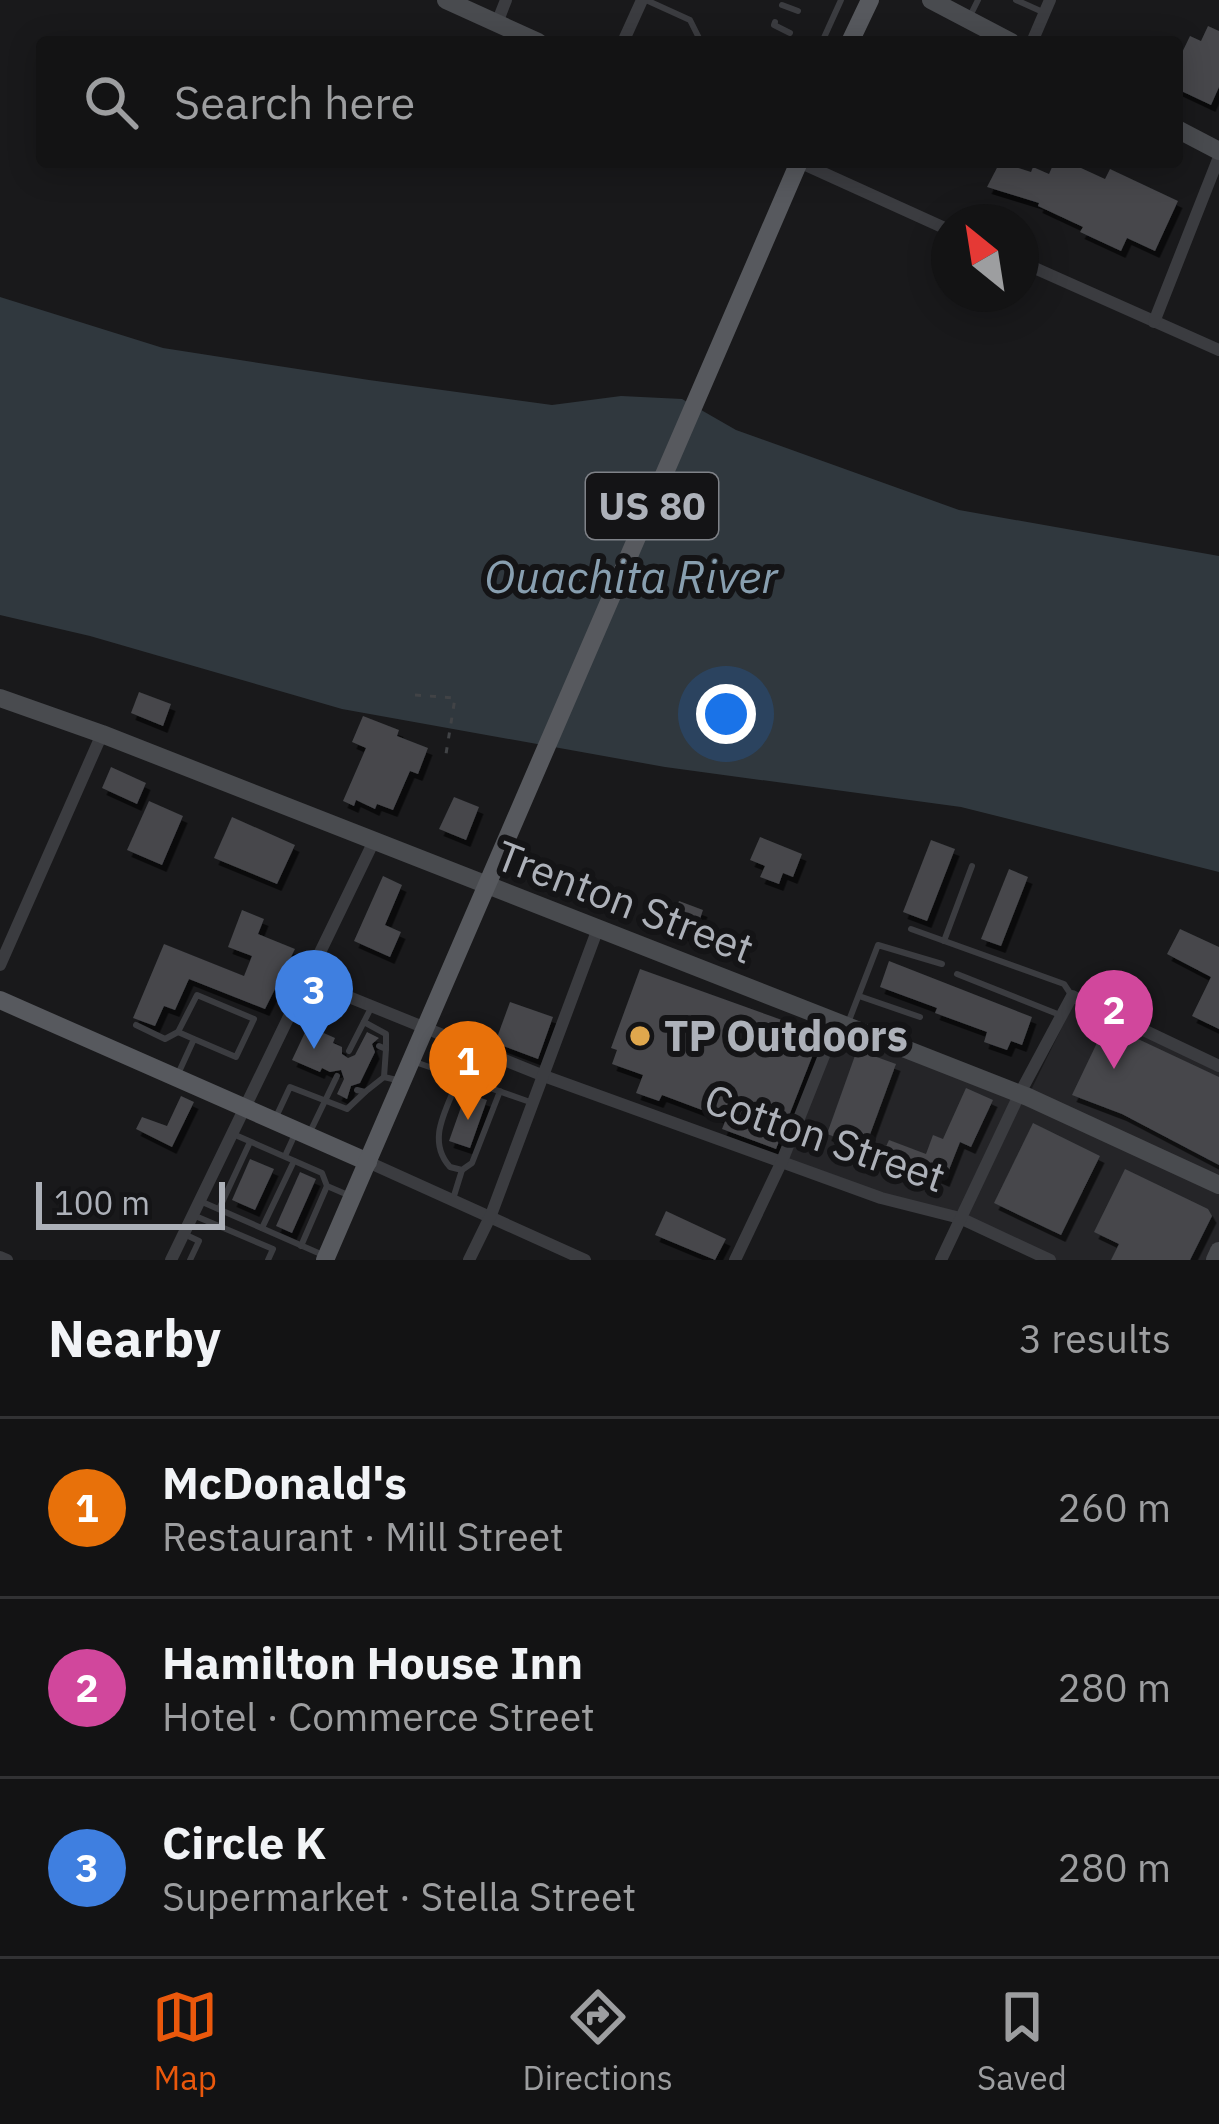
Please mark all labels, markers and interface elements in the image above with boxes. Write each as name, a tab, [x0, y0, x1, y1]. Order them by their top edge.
search box	[36, 36, 1183, 168]
icon: search	[78, 69, 144, 135]
text: Search here	[174, 73, 415, 131]
north arrow	[931, 204, 1039, 312]
road number: US 80	[586, 473, 718, 539]
water label: Ouachita River	[484, 547, 779, 605]
your location	[696, 684, 756, 744]
street label: Trenton Street	[489, 827, 762, 976]
pin: 3	[275, 950, 353, 1049]
pin: 2	[1075, 970, 1153, 1069]
place label: TP Outdoors	[664, 1008, 908, 1063]
pin: 1	[429, 1021, 507, 1120]
marker: TP Outdoors	[627, 1023, 653, 1049]
street label: Cotton Street	[698, 1071, 953, 1204]
scale bar	[36, 1176, 225, 1229]
text: 100 m	[54, 1181, 150, 1224]
text: Nearby	[48, 1305, 221, 1371]
text: 3 results	[1019, 1313, 1171, 1364]
text: McDonald's	[162, 1453, 407, 1511]
text: 1	[75, 1482, 99, 1533]
text: 260 m	[1058, 1482, 1171, 1533]
text: Restaurant · Mill Street	[162, 1511, 564, 1562]
text: Hamilton House Inn	[162, 1633, 583, 1691]
text: 2	[75, 1662, 99, 1713]
text: 280 m	[1058, 1662, 1171, 1713]
text: Hotel · Commerce Street	[162, 1691, 595, 1742]
text: Circle K	[162, 1813, 326, 1871]
text: 3	[75, 1842, 99, 1893]
text: 280 m	[1058, 1842, 1171, 1893]
text: Supermarket · Stella Street	[162, 1871, 636, 1922]
tab: Map	[152, 1984, 218, 2099]
tab: Directions	[523, 1984, 673, 2099]
tab: Saved	[977, 1984, 1067, 2099]

